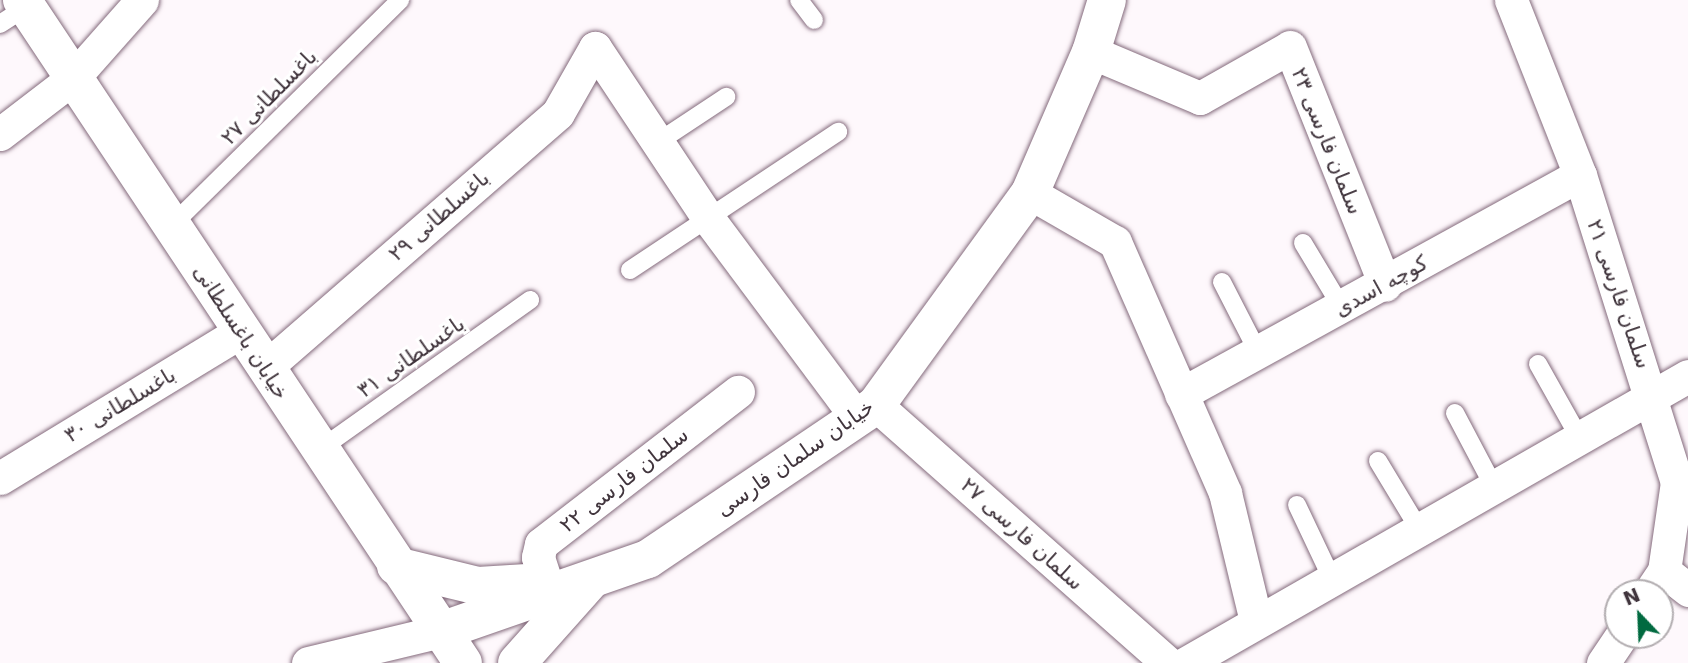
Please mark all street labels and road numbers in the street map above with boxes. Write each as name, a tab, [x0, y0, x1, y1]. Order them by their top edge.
street label: باغسلطانی ۲۷	[216, 44, 322, 150]
street label: سلمان فارسی ۲۳	[1286, 64, 1368, 218]
street label: باغسلطانی ۲۹	[384, 165, 494, 267]
street label: سلمان فارسی ۲۱	[1582, 216, 1656, 372]
street label: کوچه اسدی	[1330, 250, 1432, 322]
street label: خیابان باغسلطانی	[188, 260, 294, 404]
street label: باغسلطانی ۳۱	[353, 311, 469, 403]
street label: باغسلطانی ۳۰	[60, 362, 180, 448]
street label: خیابان سلمان فارسی	[711, 394, 879, 522]
street label: سلمان فارسی ۲۲	[555, 422, 693, 538]
street label: سلمان فارسی ۲۷	[956, 472, 1088, 596]

